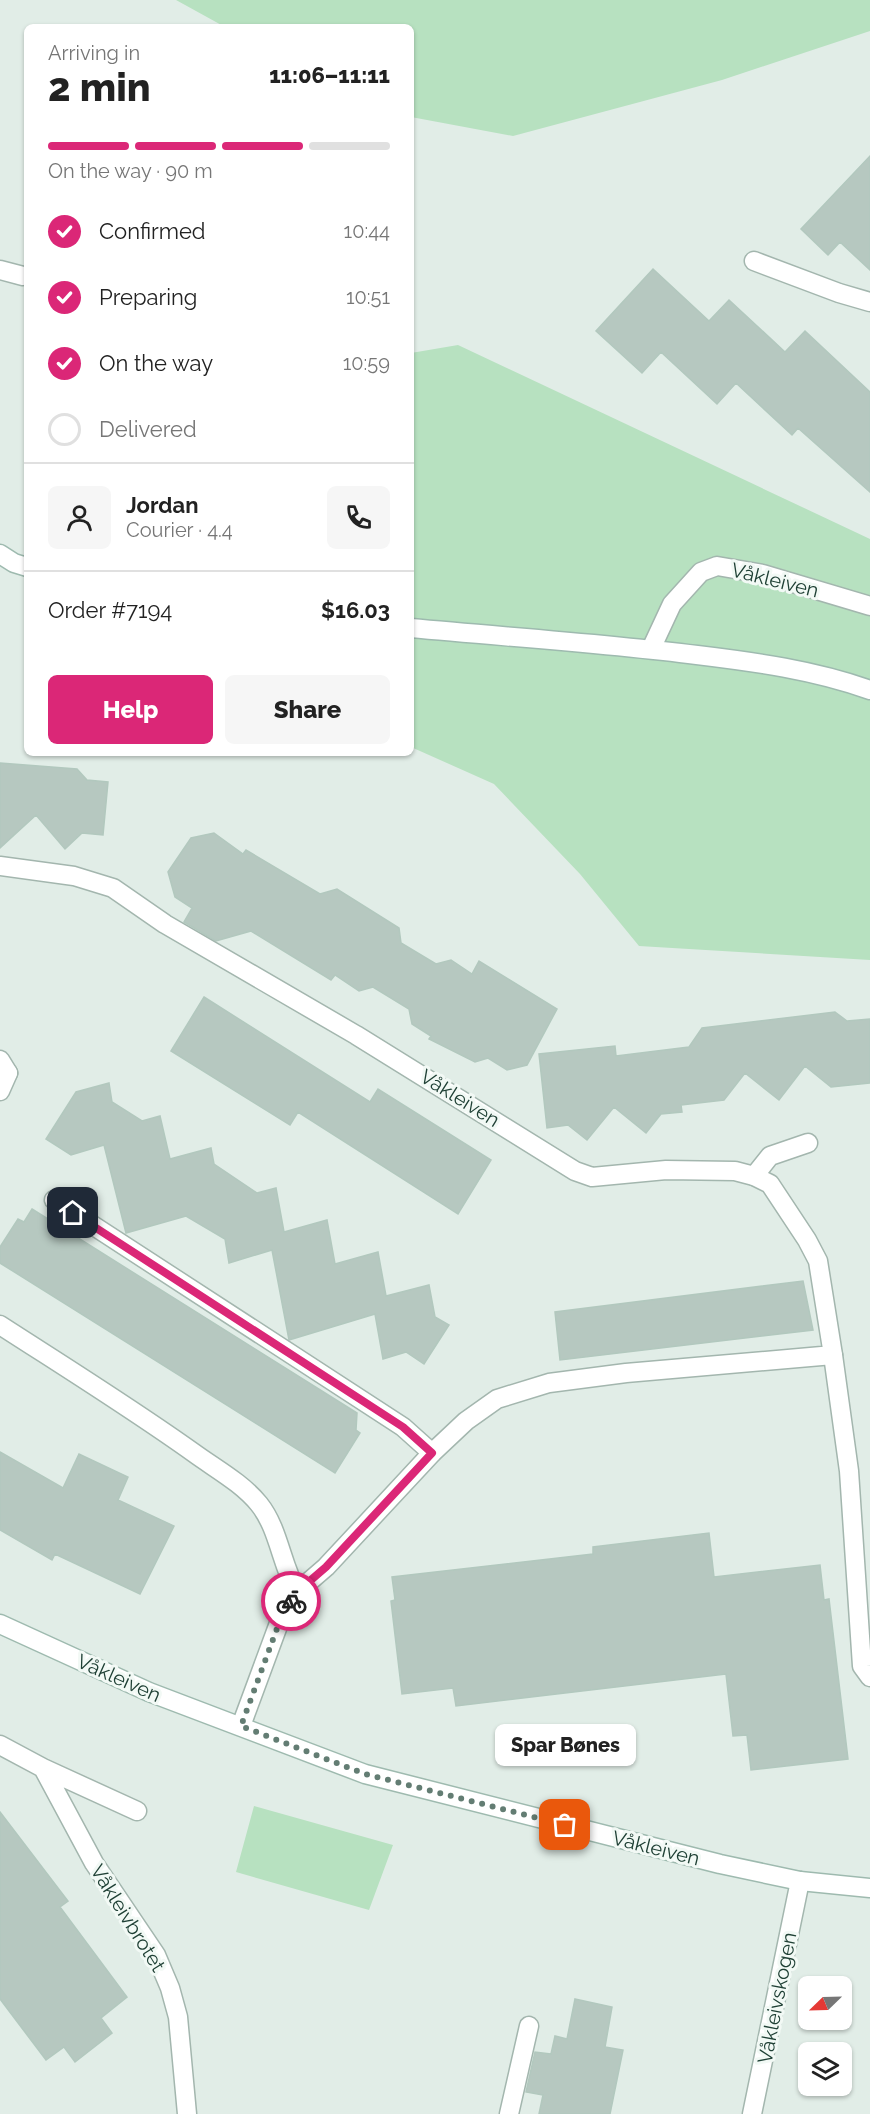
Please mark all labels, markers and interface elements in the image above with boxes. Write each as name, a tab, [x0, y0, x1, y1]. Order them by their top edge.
text: Arriving in	[48, 41, 140, 65]
text: 11:06–11:11	[269, 62, 390, 88]
text: 2 min	[48, 64, 151, 110]
text: On the way · 90 m	[48, 159, 213, 183]
icon: check	[48, 215, 81, 248]
text: Confirmed	[99, 218, 206, 244]
text: 10:44	[344, 219, 390, 243]
icon: check	[48, 281, 81, 314]
text: Preparing	[99, 284, 197, 310]
text: 10:51	[346, 285, 390, 309]
icon: check	[48, 347, 81, 380]
text: On the way	[99, 350, 213, 376]
text: 10:59	[343, 351, 390, 375]
text: Delivered	[99, 416, 197, 442]
button: person	[48, 486, 111, 549]
button: phone	[327, 486, 390, 549]
text: Jordan	[126, 492, 198, 518]
text: Courier · 4.4	[126, 518, 233, 542]
street label: Våkleiven	[729, 558, 821, 602]
text: Order #7194	[48, 597, 172, 623]
text: $16.03	[321, 597, 390, 623]
button: Help	[48, 675, 213, 744]
button: Share	[225, 675, 390, 744]
street label: Våkleiven	[416, 1064, 504, 1132]
pin	[47, 1187, 98, 1238]
icon: home	[56, 1196, 89, 1229]
courier	[261, 1571, 321, 1631]
icon: bike	[275, 1585, 308, 1618]
street label: Våkleiven	[73, 1649, 165, 1707]
callout: Spar Bønes	[494, 1723, 636, 1765]
text: Spar Bønes	[511, 1733, 620, 1757]
pin	[539, 1799, 590, 1850]
icon: bag	[548, 1808, 581, 1841]
street label: Våkleiven	[610, 1826, 702, 1870]
street label: Våkleivbrotet	[86, 1860, 171, 1976]
street label: Våkleivskogen	[752, 1930, 802, 2066]
north arrow	[798, 1976, 852, 2030]
map controls	[798, 1976, 852, 2096]
button: layers	[798, 2042, 852, 2096]

